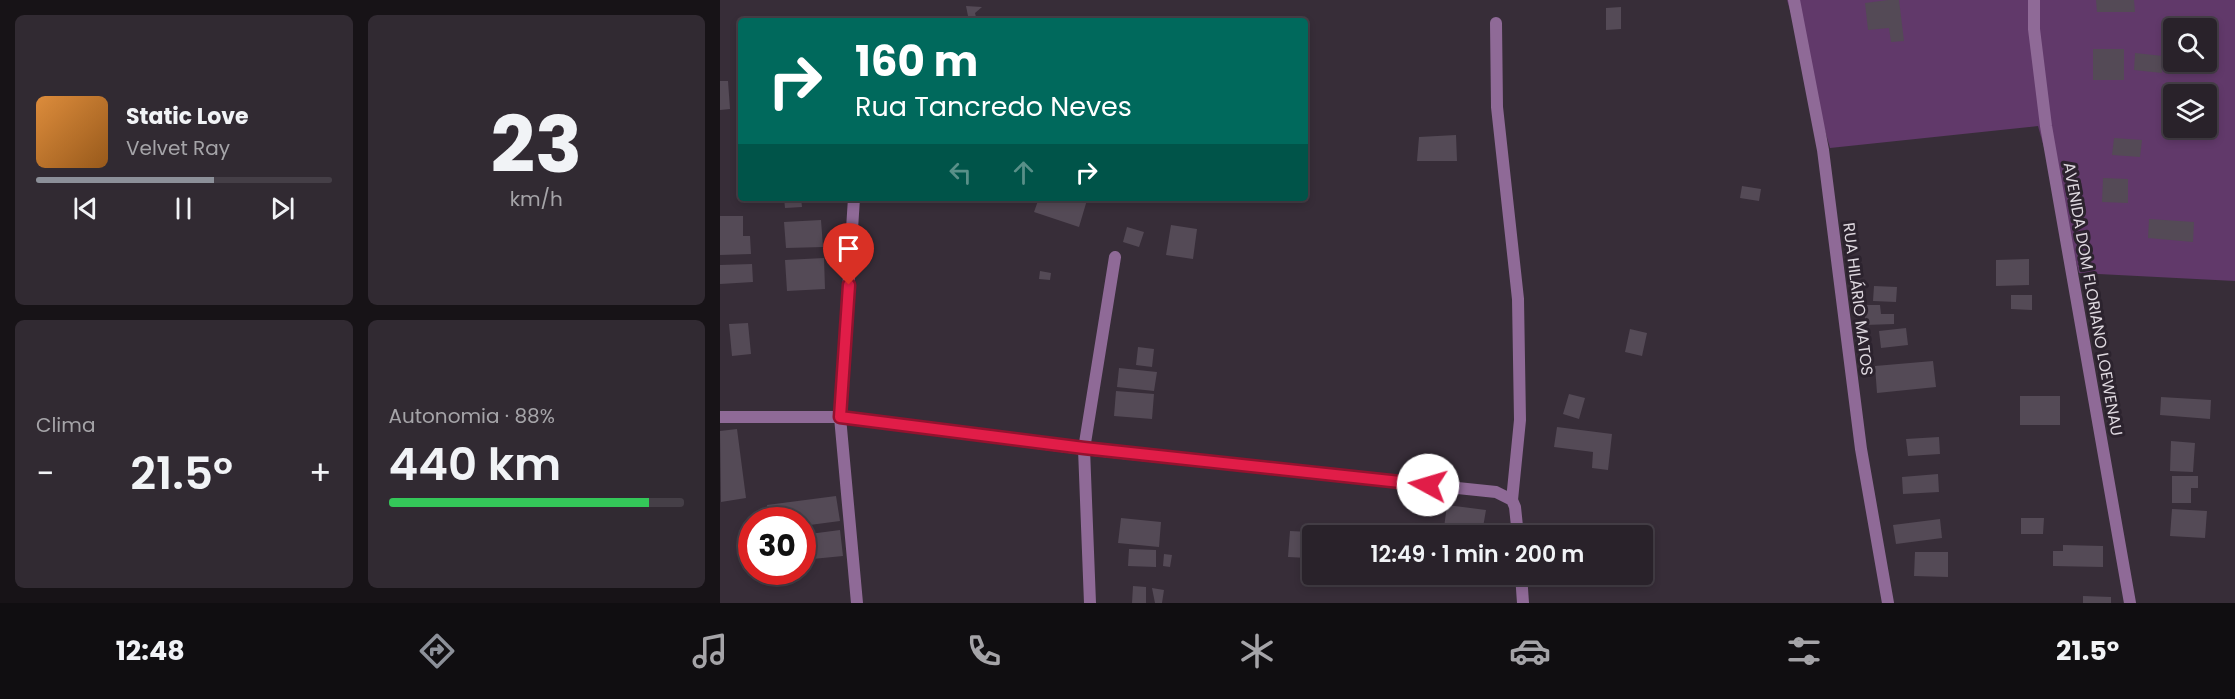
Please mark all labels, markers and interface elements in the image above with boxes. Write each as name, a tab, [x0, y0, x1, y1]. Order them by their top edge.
map controls	[2163, 18, 2217, 138]
button: search	[2163, 18, 2217, 72]
text: 160 m	[855, 32, 978, 91]
icon: right	[756, 42, 834, 120]
button: layers	[2163, 84, 2217, 138]
text: Rua Tancredo Neves	[855, 88, 1132, 125]
text: 23	[490, 90, 582, 199]
text: Static Love	[126, 101, 249, 132]
text: Velvet Ray	[126, 134, 230, 162]
icon: left	[944, 156, 977, 189]
icon: ahead	[1007, 156, 1040, 189]
icon: right	[1070, 156, 1103, 189]
street label: AVENIDA DOM FLORIANO LOEWENAU	[2058, 160, 2128, 438]
text: km/h	[510, 185, 563, 213]
icon: previous	[69, 192, 102, 225]
icon: pause	[167, 192, 200, 225]
icon: next	[266, 192, 299, 225]
street label: RUA HILÁRIO MATOS	[1837, 221, 1879, 377]
pin	[823, 223, 874, 285]
icon: arrive	[832, 232, 865, 265]
text: Autonomia · 88%	[389, 402, 555, 430]
text: Clima	[36, 411, 95, 439]
text: 440 km	[389, 433, 561, 496]
text: 21.5°	[130, 442, 233, 505]
text: −	[36, 450, 54, 497]
text: +	[309, 450, 331, 497]
position arrow	[1396, 453, 1460, 517]
speed limit sign: 30	[738, 507, 816, 585]
text: 12:49 · 1 min · 200 m	[1371, 539, 1584, 570]
icon: directions	[416, 630, 458, 672]
icon: music	[689, 630, 731, 672]
icon: phone	[963, 630, 1005, 672]
icon: climate	[1236, 630, 1278, 672]
icon: car	[1509, 630, 1551, 672]
icon: filters	[1783, 630, 1825, 672]
text: 12:48	[116, 632, 185, 669]
text: 21.5°	[2056, 632, 2119, 669]

